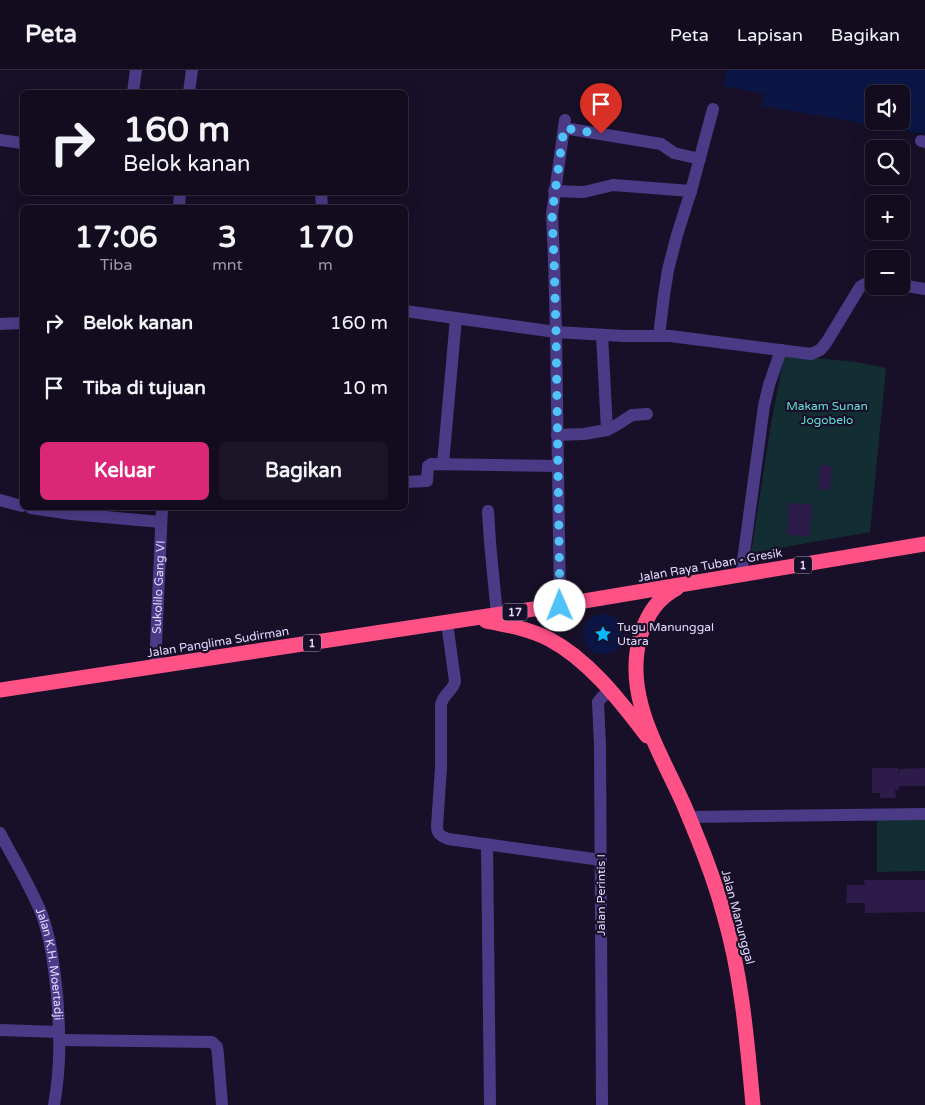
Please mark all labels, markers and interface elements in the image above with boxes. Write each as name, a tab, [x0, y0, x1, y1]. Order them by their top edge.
text: Peta	[25, 20, 77, 49]
text: Peta	[670, 24, 709, 46]
text: Lapisan	[737, 24, 803, 46]
text: Bagikan	[831, 24, 900, 46]
pin	[580, 83, 622, 134]
map controls	[865, 85, 910, 295]
button: sound	[865, 85, 910, 130]
icon: arrive	[587, 90, 615, 118]
text: 160 m	[123, 109, 230, 151]
icon: right	[40, 110, 105, 175]
button: search	[865, 140, 910, 185]
text: Belok kanan	[123, 151, 250, 177]
button: +	[865, 195, 910, 240]
text: 17:06	[74, 219, 158, 256]
text: 3	[218, 219, 237, 256]
text: 170	[297, 219, 354, 256]
button: −	[865, 250, 910, 295]
text: Tiba	[100, 255, 132, 275]
text: mnt	[212, 255, 243, 275]
text: m	[318, 255, 333, 275]
icon: right	[40, 309, 68, 337]
text: Belok kanan	[83, 312, 193, 334]
text: 160 m	[330, 312, 388, 334]
icon: arrive	[40, 374, 68, 402]
text: Tiba di tujuan	[83, 377, 206, 399]
text: 10 m	[342, 377, 388, 399]
park label: Makam Sunan Jogobelo	[786, 399, 868, 427]
button: Keluar	[40, 442, 209, 500]
button: Bagikan	[219, 442, 388, 500]
street label: Sukolilo Gang VI	[149, 540, 168, 634]
street label: Jalan Raya Tuban - Gresik	[637, 545, 784, 585]
road number: 1	[794, 556, 812, 574]
position arrow	[533, 579, 585, 631]
road number: 17	[502, 604, 528, 620]
place label: Tugu Manunggal Utara	[617, 620, 714, 648]
street label: Jalan Panglima Sudirman	[146, 624, 290, 660]
place icon: Tugu Manunggal Utara	[593, 624, 613, 644]
road number: 1	[303, 634, 321, 652]
street label: Jalan Perintis I	[594, 854, 608, 936]
street label: Jalan Manunggal	[719, 868, 757, 966]
street label: Jalan K.H. Moertadji	[33, 906, 66, 1021]

